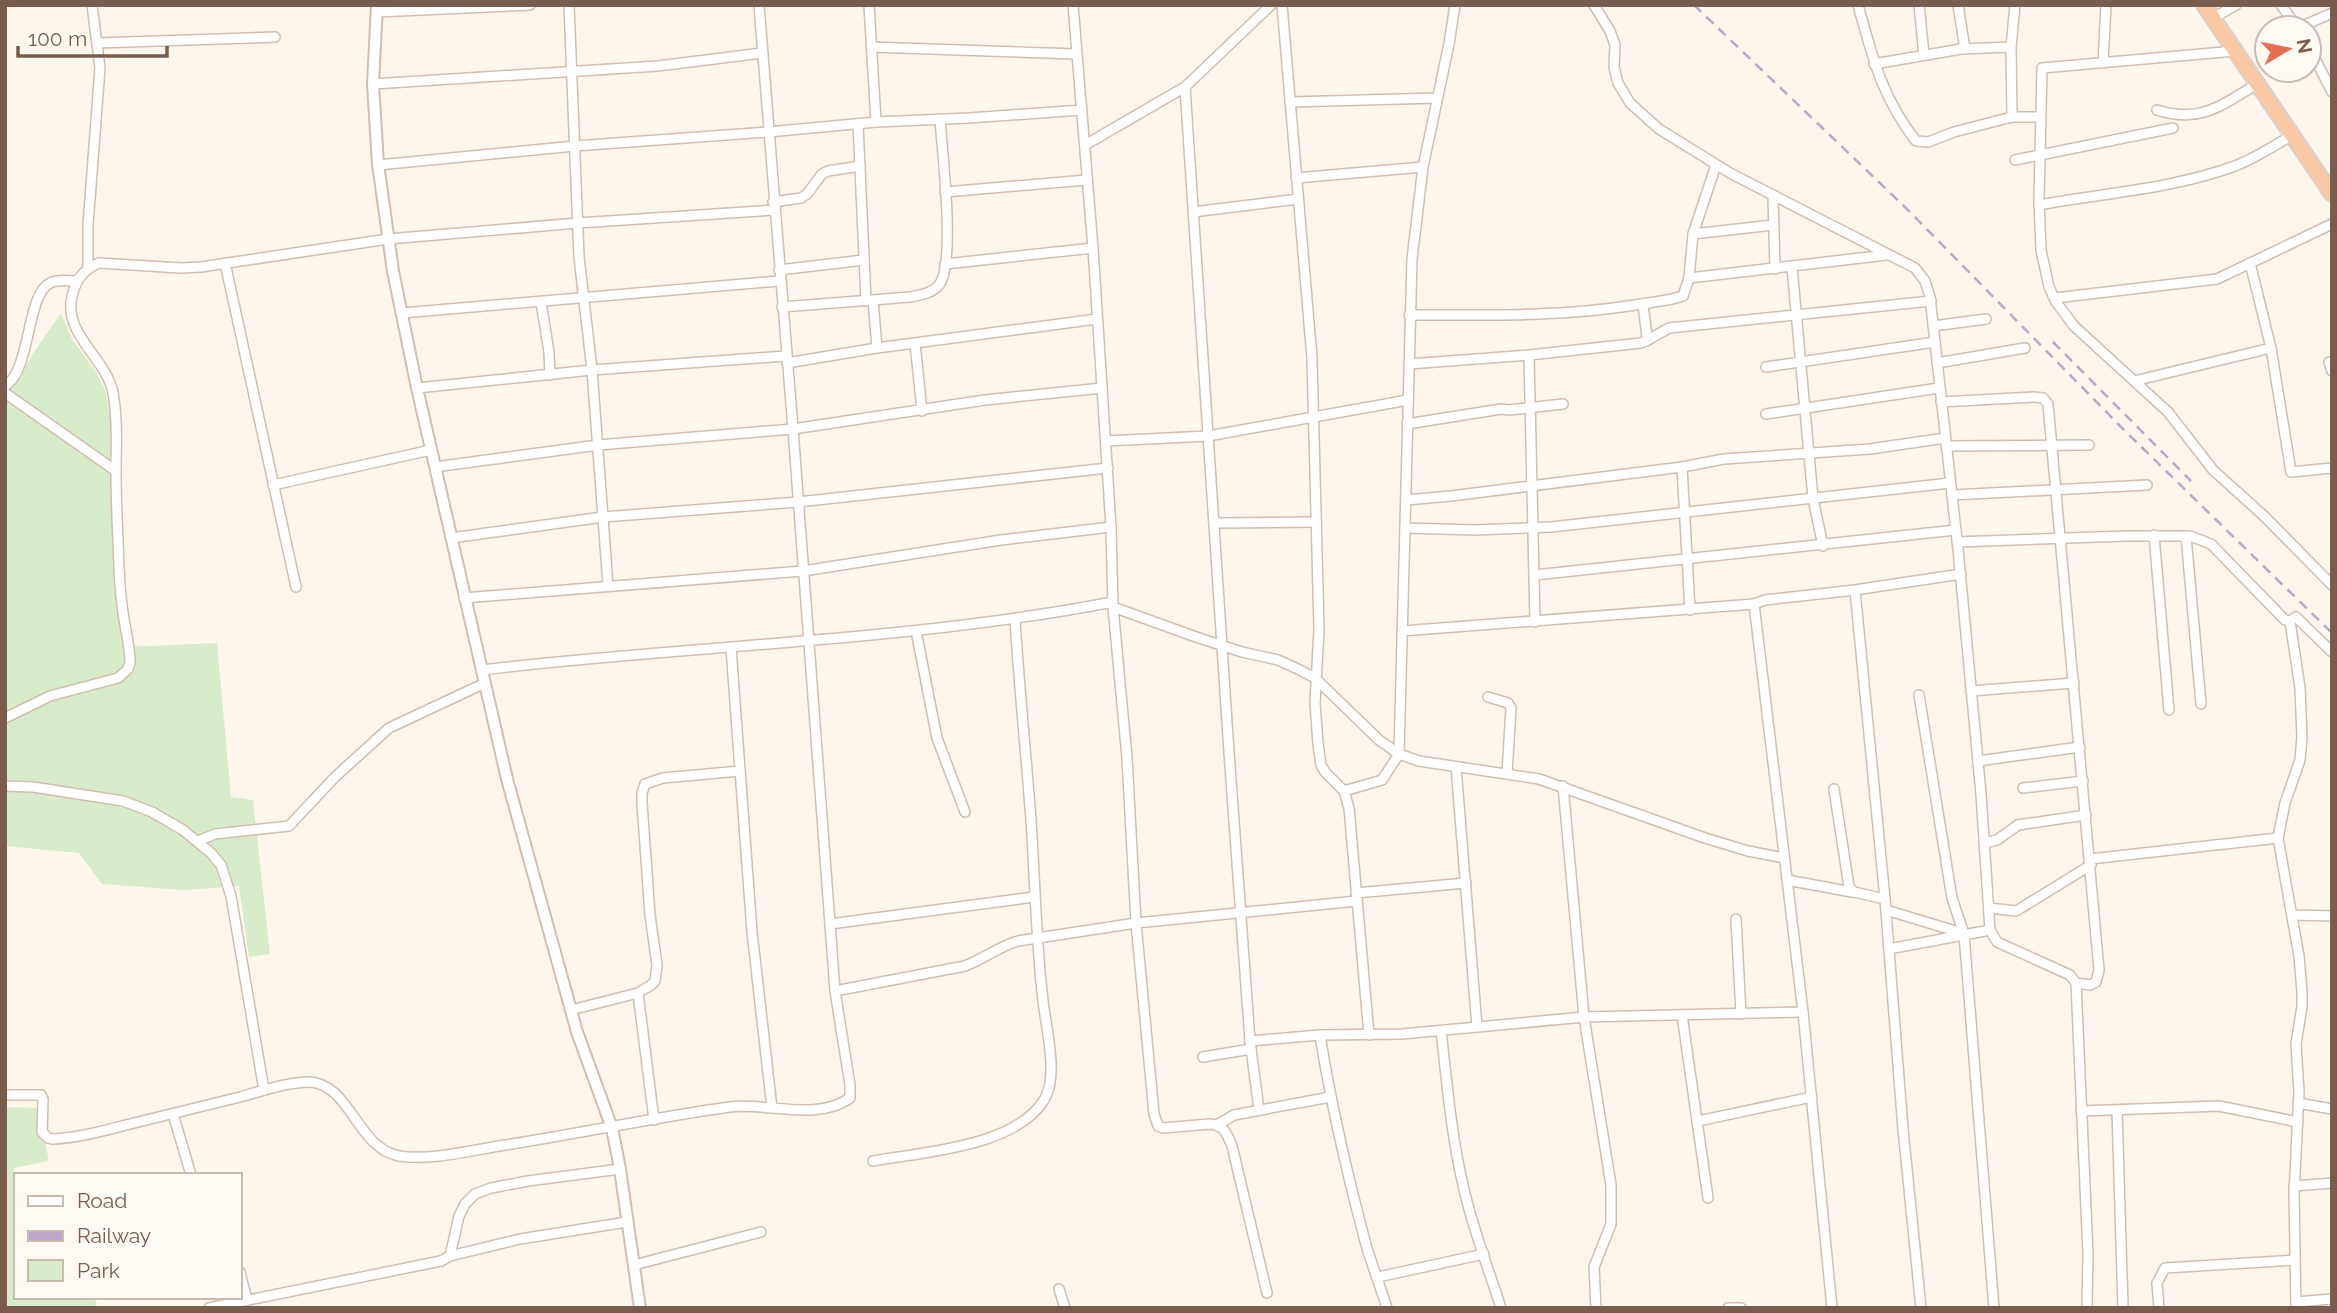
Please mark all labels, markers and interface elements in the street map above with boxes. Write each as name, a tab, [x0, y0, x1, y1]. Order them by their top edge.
scale bar	[18, 14, 166, 58]
north arrow	[2253, 14, 2323, 84]
text: 100 m	[28, 26, 87, 51]
text: N	[2293, 37, 2317, 55]
legend	[14, 1173, 242, 1299]
text: Road	[77, 1188, 127, 1213]
text: Railway	[77, 1223, 151, 1248]
text: Park	[77, 1258, 120, 1283]

